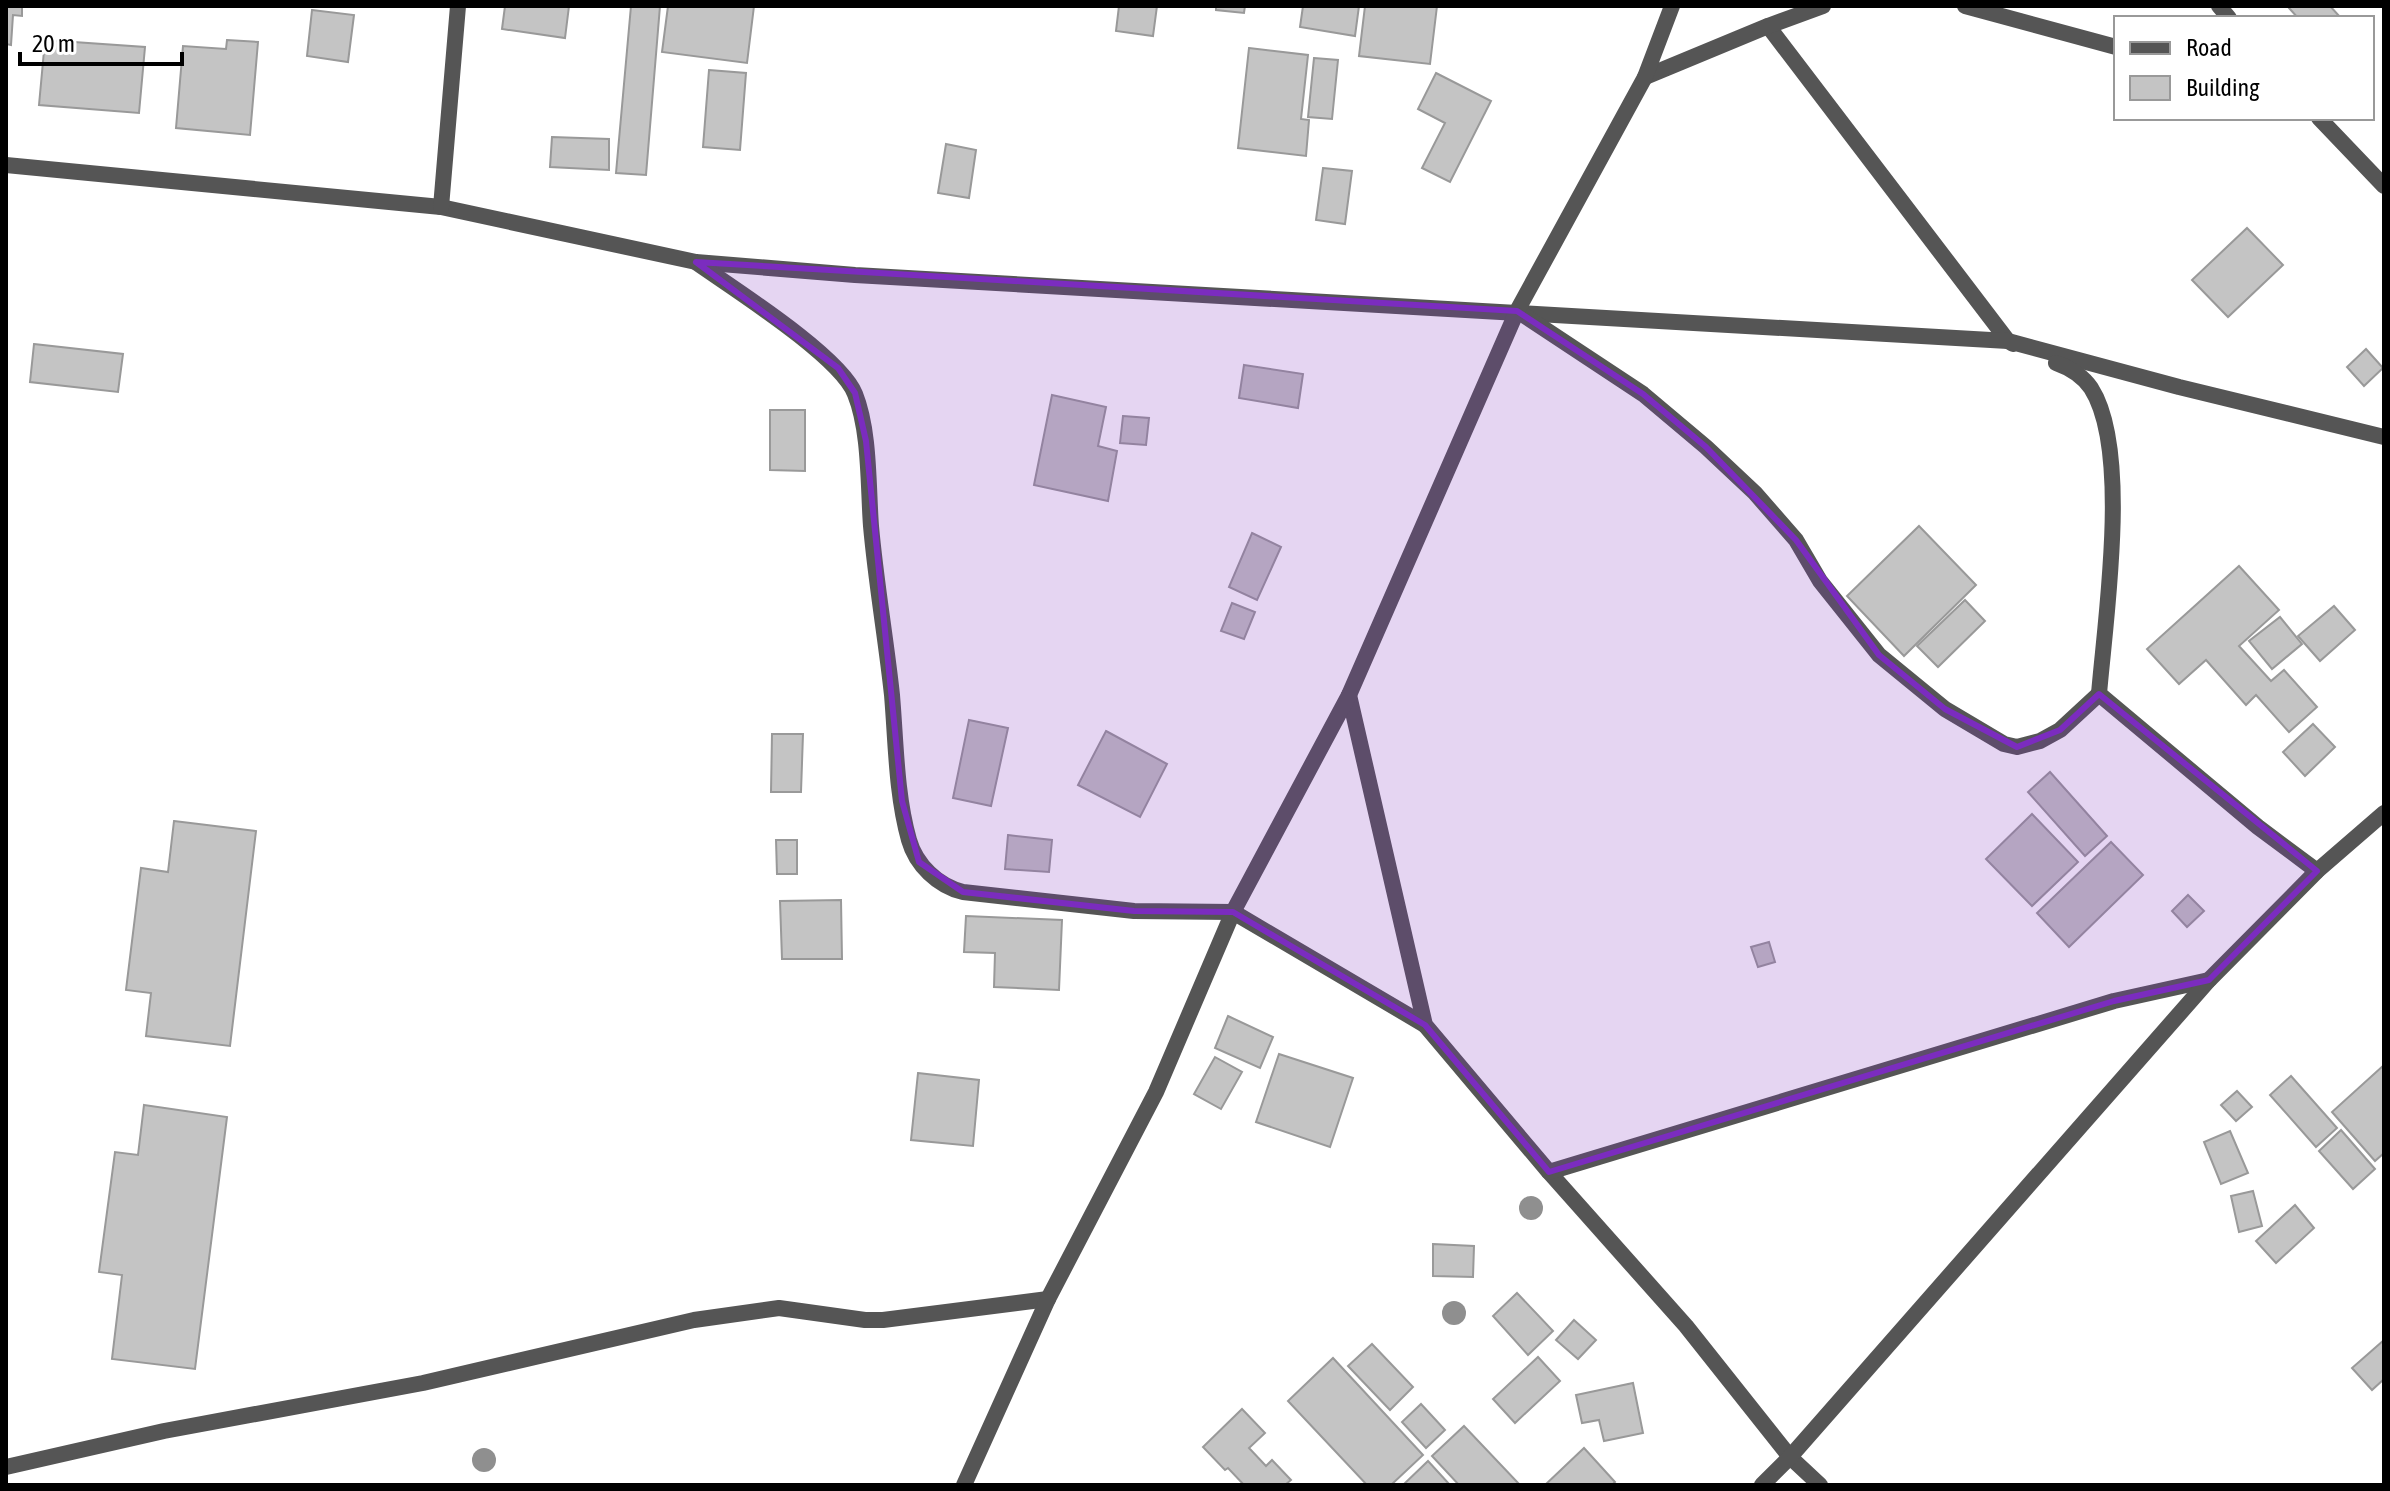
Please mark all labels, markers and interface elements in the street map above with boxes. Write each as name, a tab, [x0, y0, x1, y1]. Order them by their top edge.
scale bar	[20, 16, 182, 66]
legend	[2114, 16, 2374, 120]
text: 20 m	[32, 30, 75, 57]
text: Road	[2186, 34, 2232, 61]
text: Building	[2186, 74, 2260, 101]

